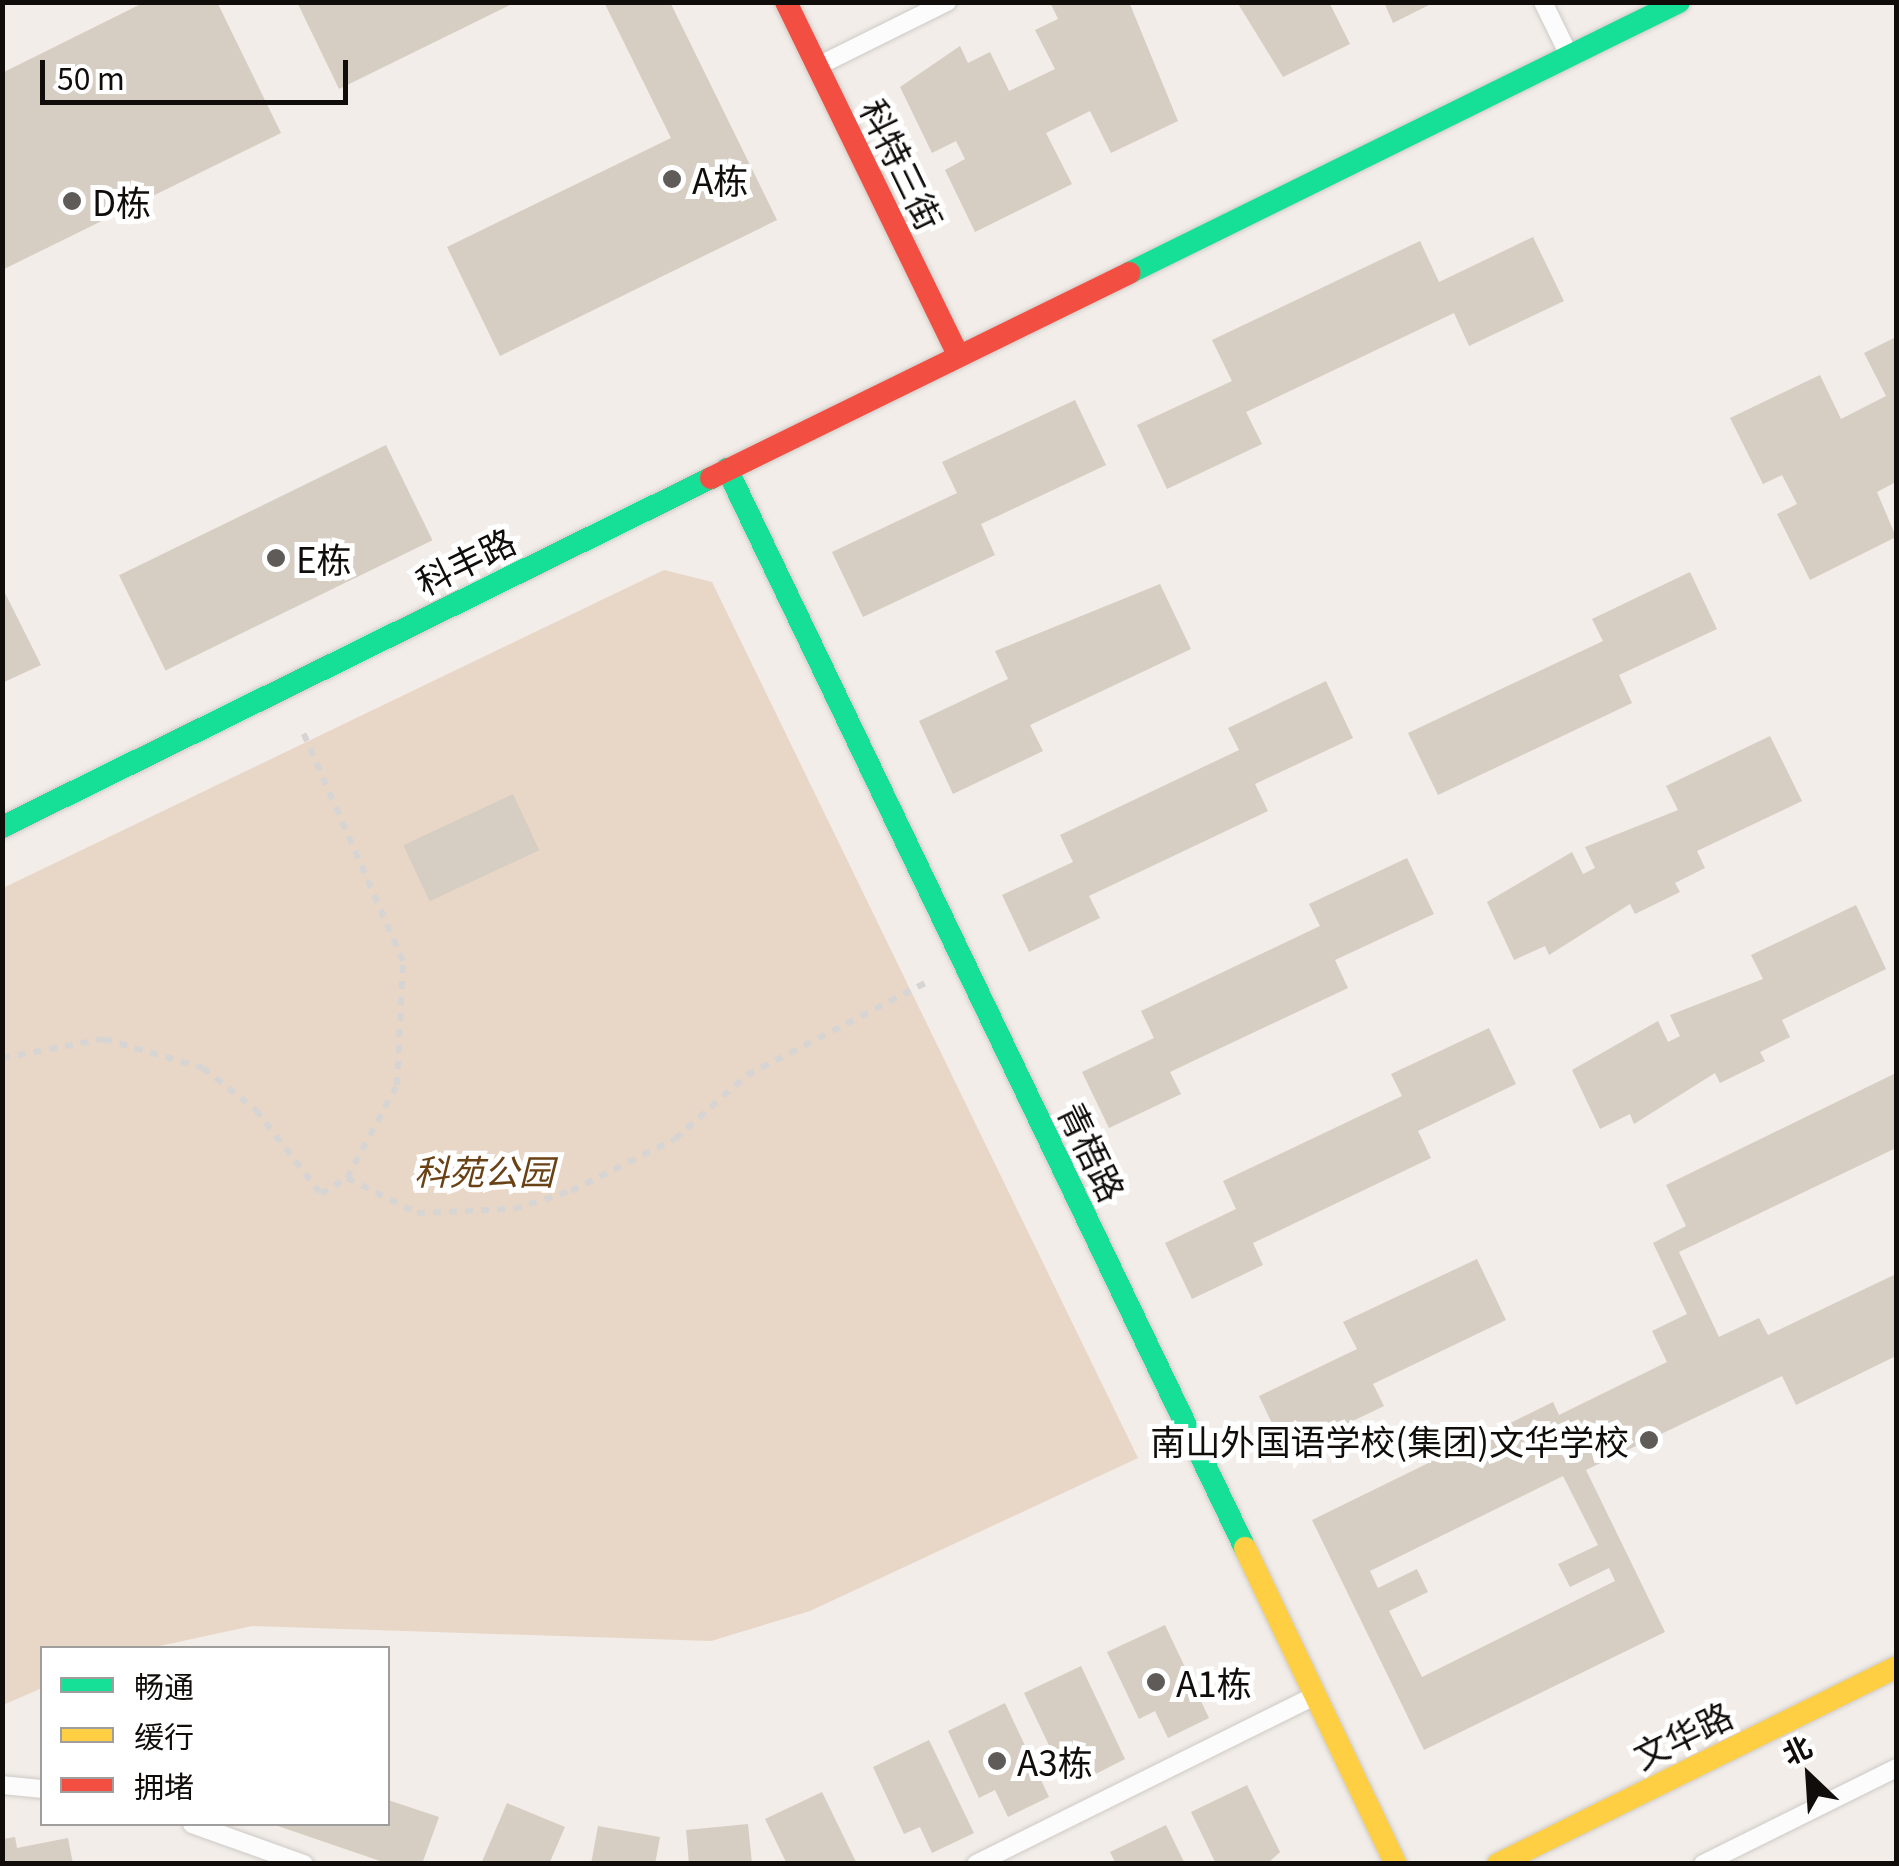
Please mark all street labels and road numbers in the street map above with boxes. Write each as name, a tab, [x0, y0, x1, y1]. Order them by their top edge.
street label: 科特三街	[853, 92, 953, 236]
street label: 科丰路	[409, 518, 521, 602]
street label: 青梧路	[1051, 1095, 1135, 1207]
street label: 文华路	[1626, 1692, 1738, 1776]

